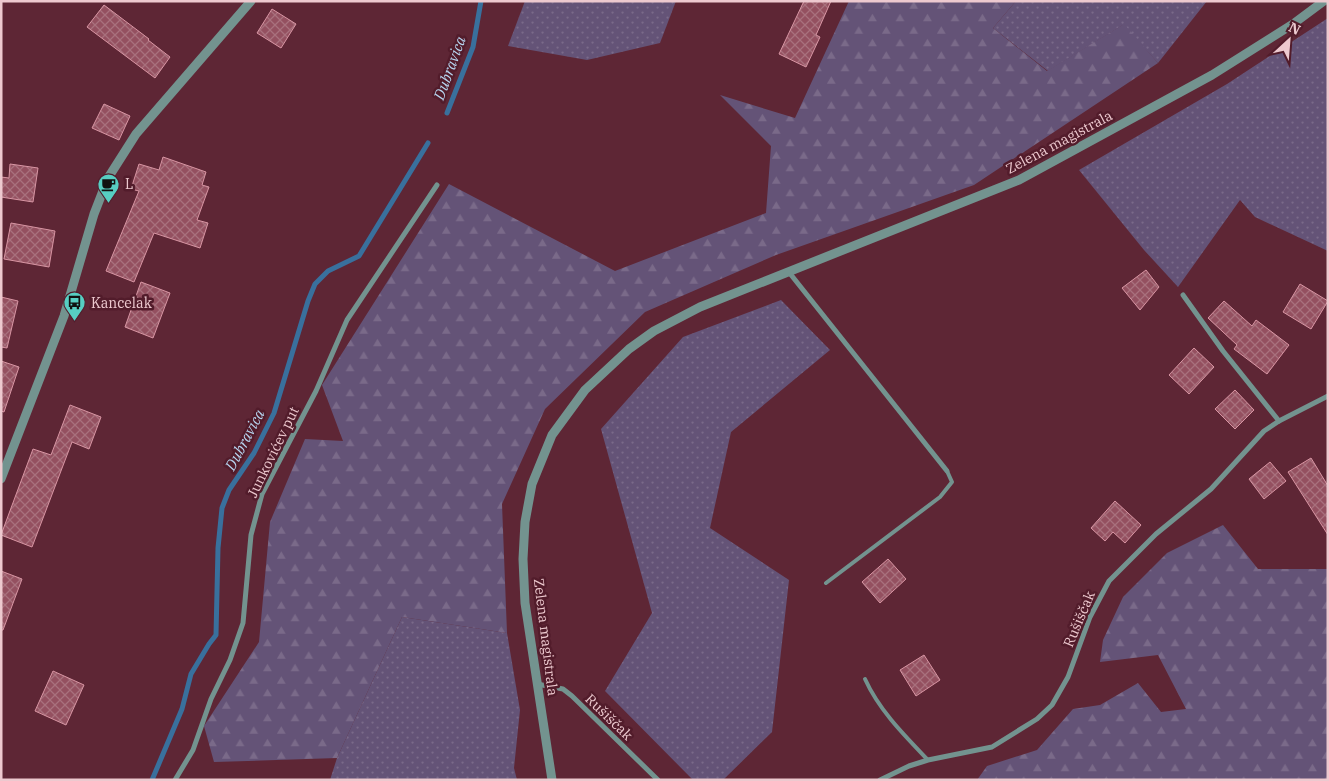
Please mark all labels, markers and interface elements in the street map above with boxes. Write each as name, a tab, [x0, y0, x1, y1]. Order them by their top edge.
north arrow	[1264, 15, 1314, 65]
text: N	[1286, 18, 1304, 39]
water label: Dubravica	[429, 33, 470, 103]
street label: Zelena magistrala	[1003, 106, 1116, 178]
cafe icon: L	[97, 172, 121, 203]
place label: L	[125, 175, 133, 193]
bus stop icon: Kancelak	[63, 291, 87, 322]
place label: Kancelak	[91, 294, 153, 312]
street label: Junkovićev put	[243, 403, 303, 500]
water label: Dubravica	[220, 405, 269, 474]
street label: Zelena magistrala	[530, 577, 562, 697]
street label: Rušiščak	[1059, 588, 1099, 650]
street label: Rušiščak	[581, 690, 637, 745]

